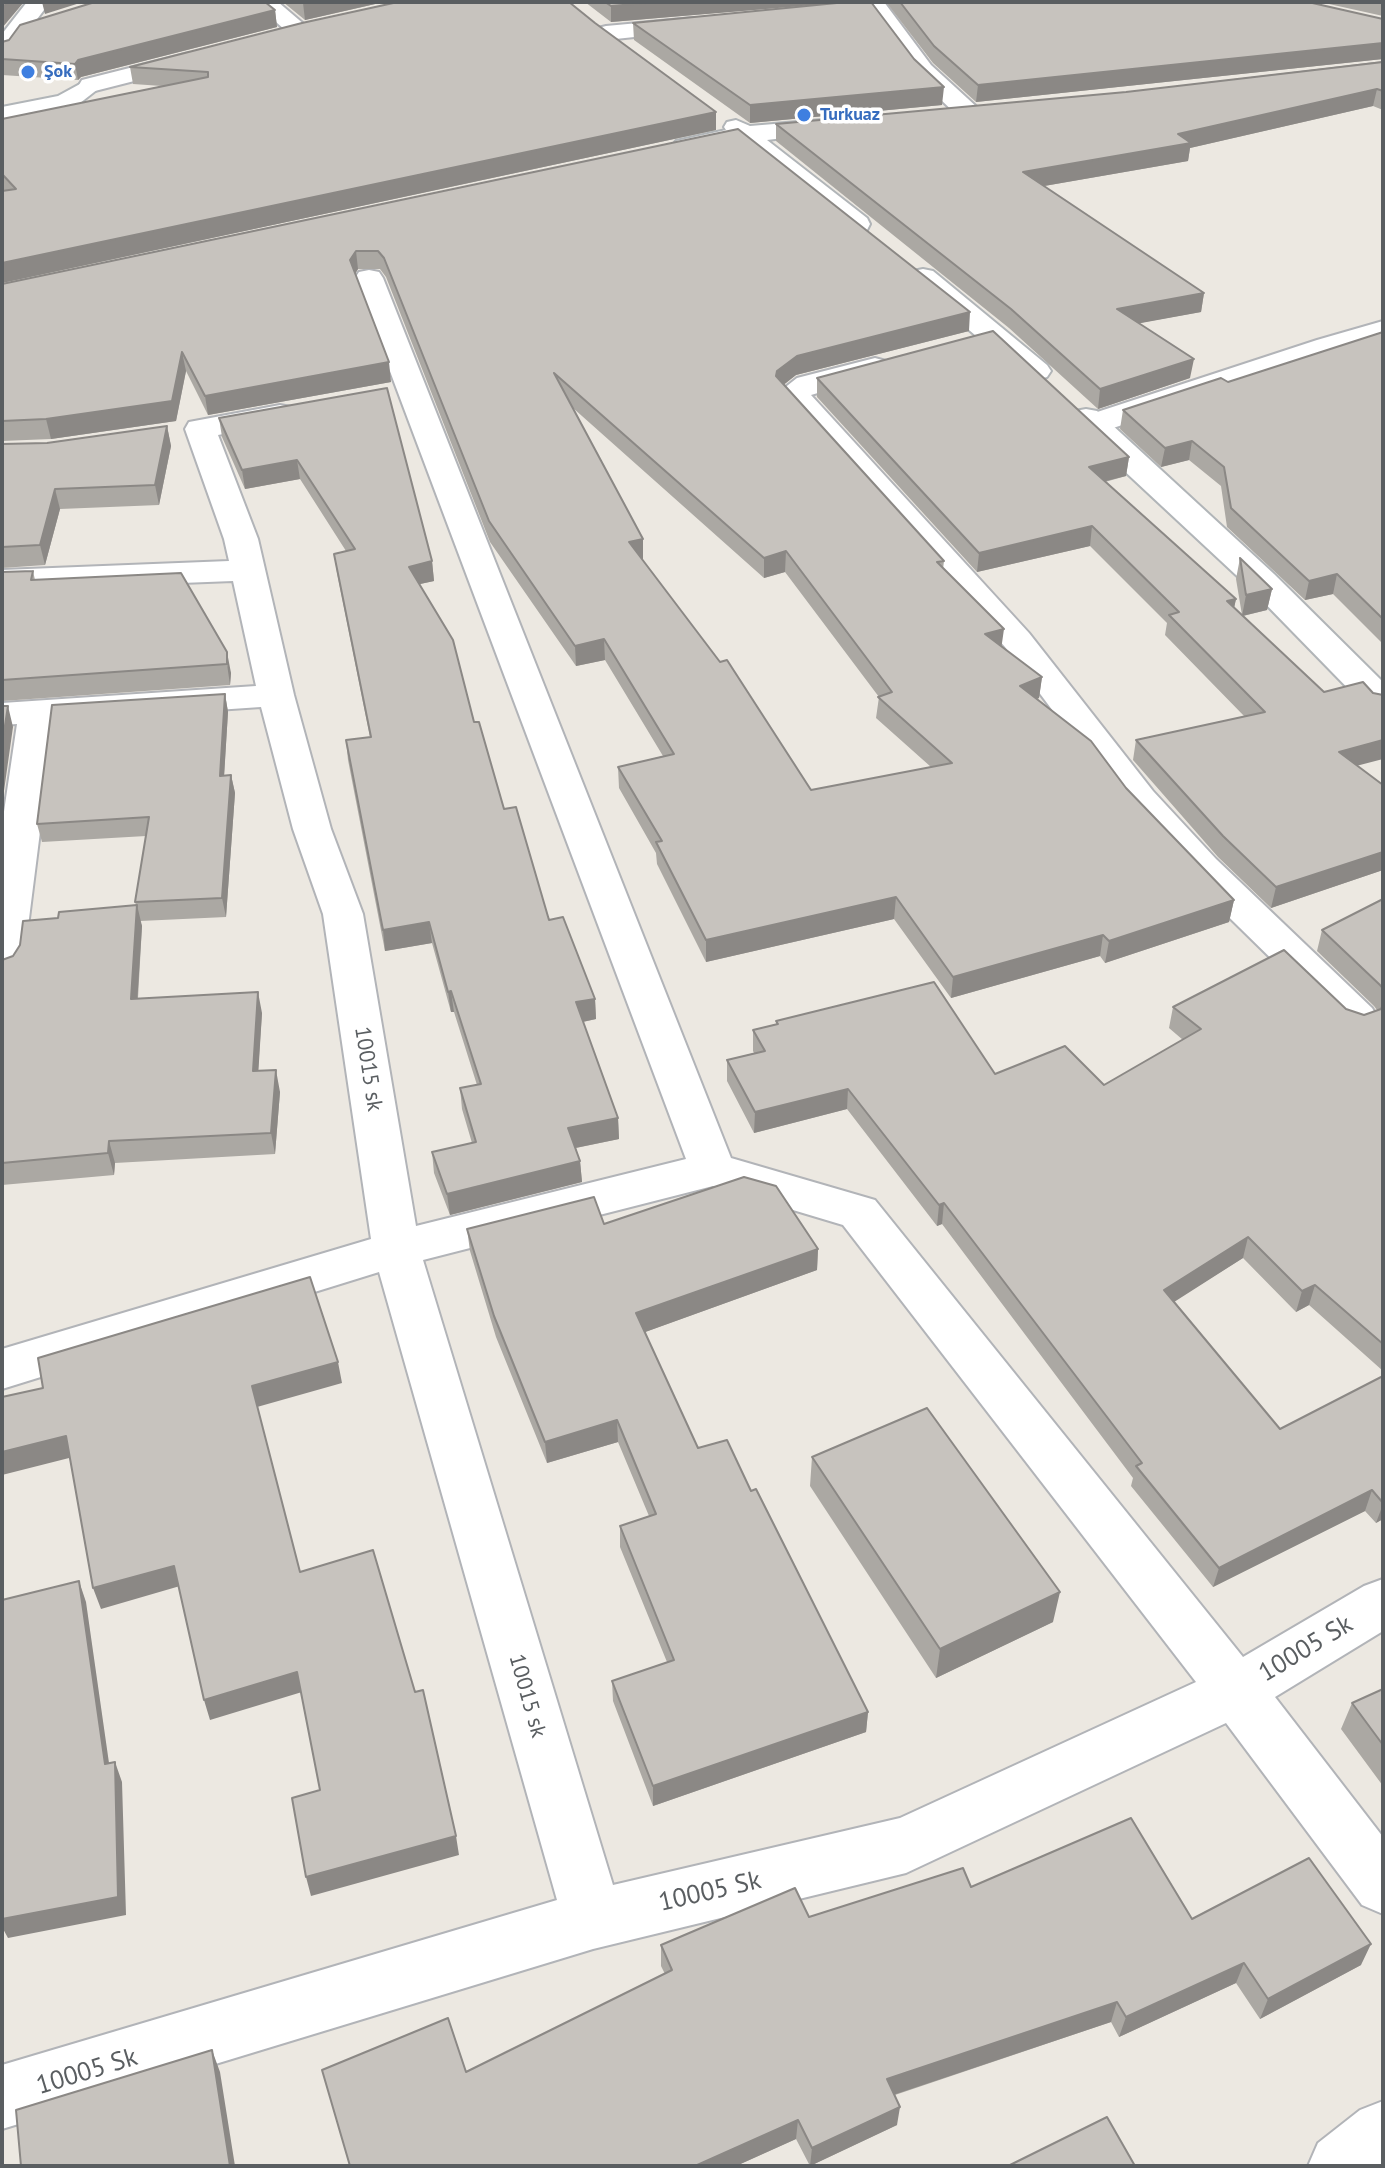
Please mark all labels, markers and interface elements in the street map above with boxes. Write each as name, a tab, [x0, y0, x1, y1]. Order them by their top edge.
place label: Şok	[44, 61, 72, 83]
marker: Şok	[19, 63, 37, 81]
place label: Turkuaz	[820, 104, 880, 126]
marker: Turkuaz	[795, 106, 813, 124]
street label: 10015 sk	[348, 1025, 388, 1113]
street label: 10005 Sk	[1253, 1609, 1359, 1689]
street label: 10015 sk	[503, 1651, 551, 1741]
street label: 10005 Sk	[656, 1865, 764, 1919]
street label: 10005 Sk	[33, 2042, 141, 2102]

